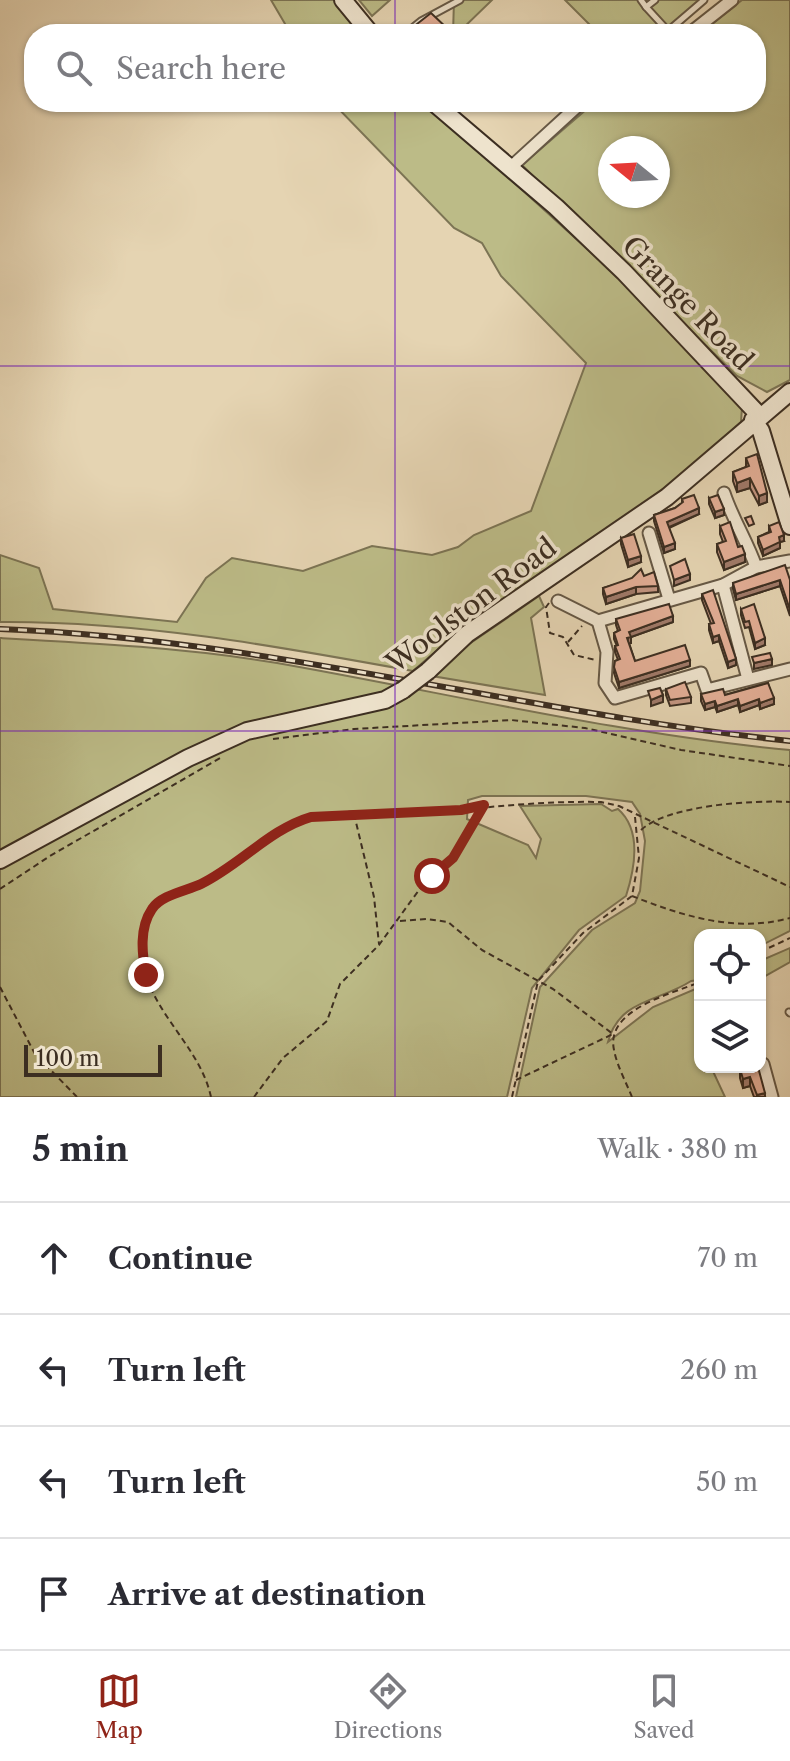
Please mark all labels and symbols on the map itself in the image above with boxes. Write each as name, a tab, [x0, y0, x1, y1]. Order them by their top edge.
north arrow	[598, 136, 670, 208]
street label: Grange Road	[615, 229, 761, 377]
street label: Woolston Road	[378, 530, 563, 681]
route start	[414, 858, 450, 894]
route end	[128, 957, 164, 993]
scale bar	[24, 1041, 162, 1077]

